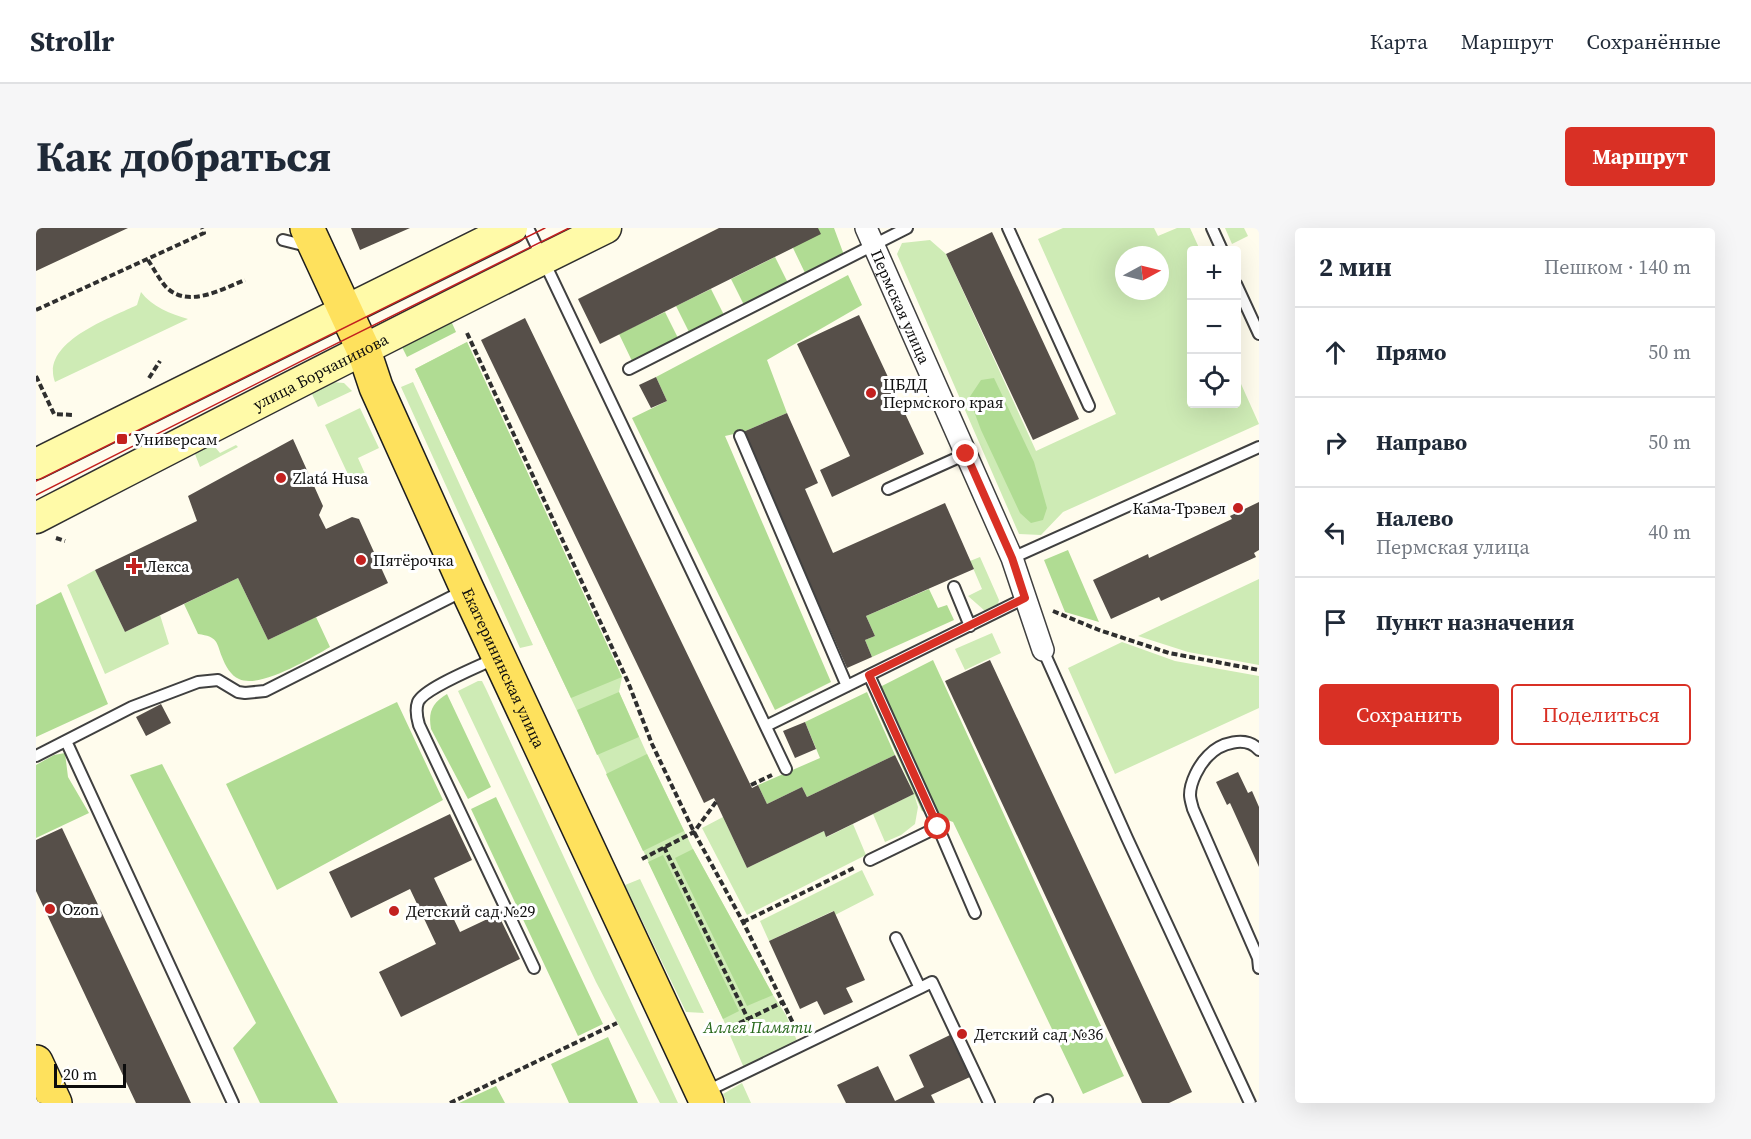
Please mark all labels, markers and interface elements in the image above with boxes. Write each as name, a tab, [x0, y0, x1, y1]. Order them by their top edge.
text: Strollr	[30, 22, 114, 60]
text: Карта	[1370, 27, 1428, 56]
text: Маршрут	[1461, 27, 1554, 56]
text: Сохранённые	[1587, 27, 1721, 56]
text: Как добраться	[36, 127, 331, 185]
button: Маршрут	[1565, 127, 1715, 186]
street label: Пермская улица	[866, 246, 936, 368]
north arrow	[1115, 246, 1169, 300]
map controls	[1187, 246, 1241, 408]
button: +	[1187, 246, 1241, 300]
text: 2 мин	[1319, 249, 1392, 285]
text: Пешком · 140 m	[1544, 253, 1691, 281]
button: −	[1187, 300, 1241, 354]
street label: улица Борчанинова	[249, 327, 393, 415]
icon: ahead	[1319, 336, 1352, 369]
text: Прямо	[1376, 337, 1446, 367]
text: 50 m	[1648, 338, 1691, 366]
button: locate	[1187, 354, 1241, 408]
place label: ЦБДД Пермского края	[883, 373, 1003, 413]
marker: ЦБДД Пермского края	[864, 386, 878, 400]
icon: right	[1319, 426, 1352, 459]
text: Направо	[1376, 427, 1467, 457]
place label: Универсам	[134, 428, 218, 450]
text: 50 m	[1648, 428, 1691, 456]
marker: Универсам	[115, 432, 129, 446]
route end	[952, 440, 978, 466]
place label: Zlatá Husa	[293, 467, 369, 489]
marker: Zlatá Husa	[274, 471, 288, 485]
place label: Кама-Трэвел	[1132, 497, 1226, 519]
marker: Кама-Трэвел	[1231, 501, 1245, 515]
text: Налево	[1376, 503, 1453, 533]
icon: left	[1319, 516, 1352, 549]
text: 40 m	[1648, 518, 1691, 546]
text: Пермская улица	[1376, 533, 1530, 561]
place label: Пятёрочка	[373, 549, 455, 571]
marker: Пятёрочка	[354, 553, 368, 567]
place label: Лекса	[146, 555, 190, 577]
marker: Лекса	[127, 559, 141, 573]
street label: Екатерининская улица	[457, 584, 551, 752]
icon: arrive	[1319, 606, 1352, 639]
text: Пункт назначения	[1376, 607, 1574, 637]
button: Сохранить	[1319, 684, 1499, 745]
button: Поделиться	[1511, 684, 1691, 745]
route start	[924, 813, 950, 839]
place label: Ozon	[62, 898, 99, 920]
place label: Детский сад №29	[406, 900, 535, 922]
marker: Ozon	[43, 902, 57, 916]
marker: Детский сад №29	[387, 904, 401, 918]
park label: Аллея Памяти	[703, 1016, 813, 1038]
place label: Детский сад №36	[974, 1023, 1103, 1045]
marker: Детский сад №36	[955, 1027, 969, 1041]
scale bar	[54, 1061, 126, 1088]
text: 20 m	[63, 1063, 97, 1085]

